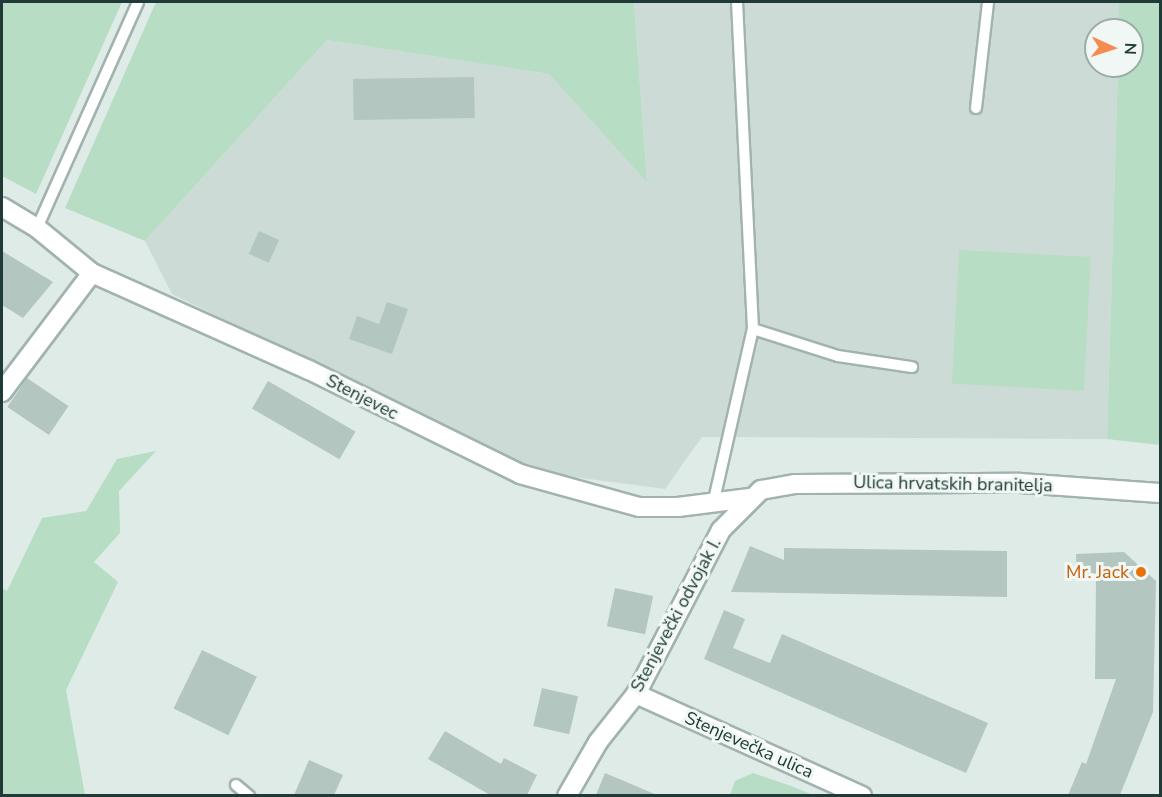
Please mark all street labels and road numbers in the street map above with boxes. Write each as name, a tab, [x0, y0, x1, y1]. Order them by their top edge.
street label: Stenjevec	[322, 370, 402, 424]
street label: Ulica hrvatskih branitelja	[853, 471, 1053, 497]
street label: Stenjevečki odvojak I.	[626, 534, 726, 696]
street label: Stenjevečka ulica	[681, 707, 817, 783]

